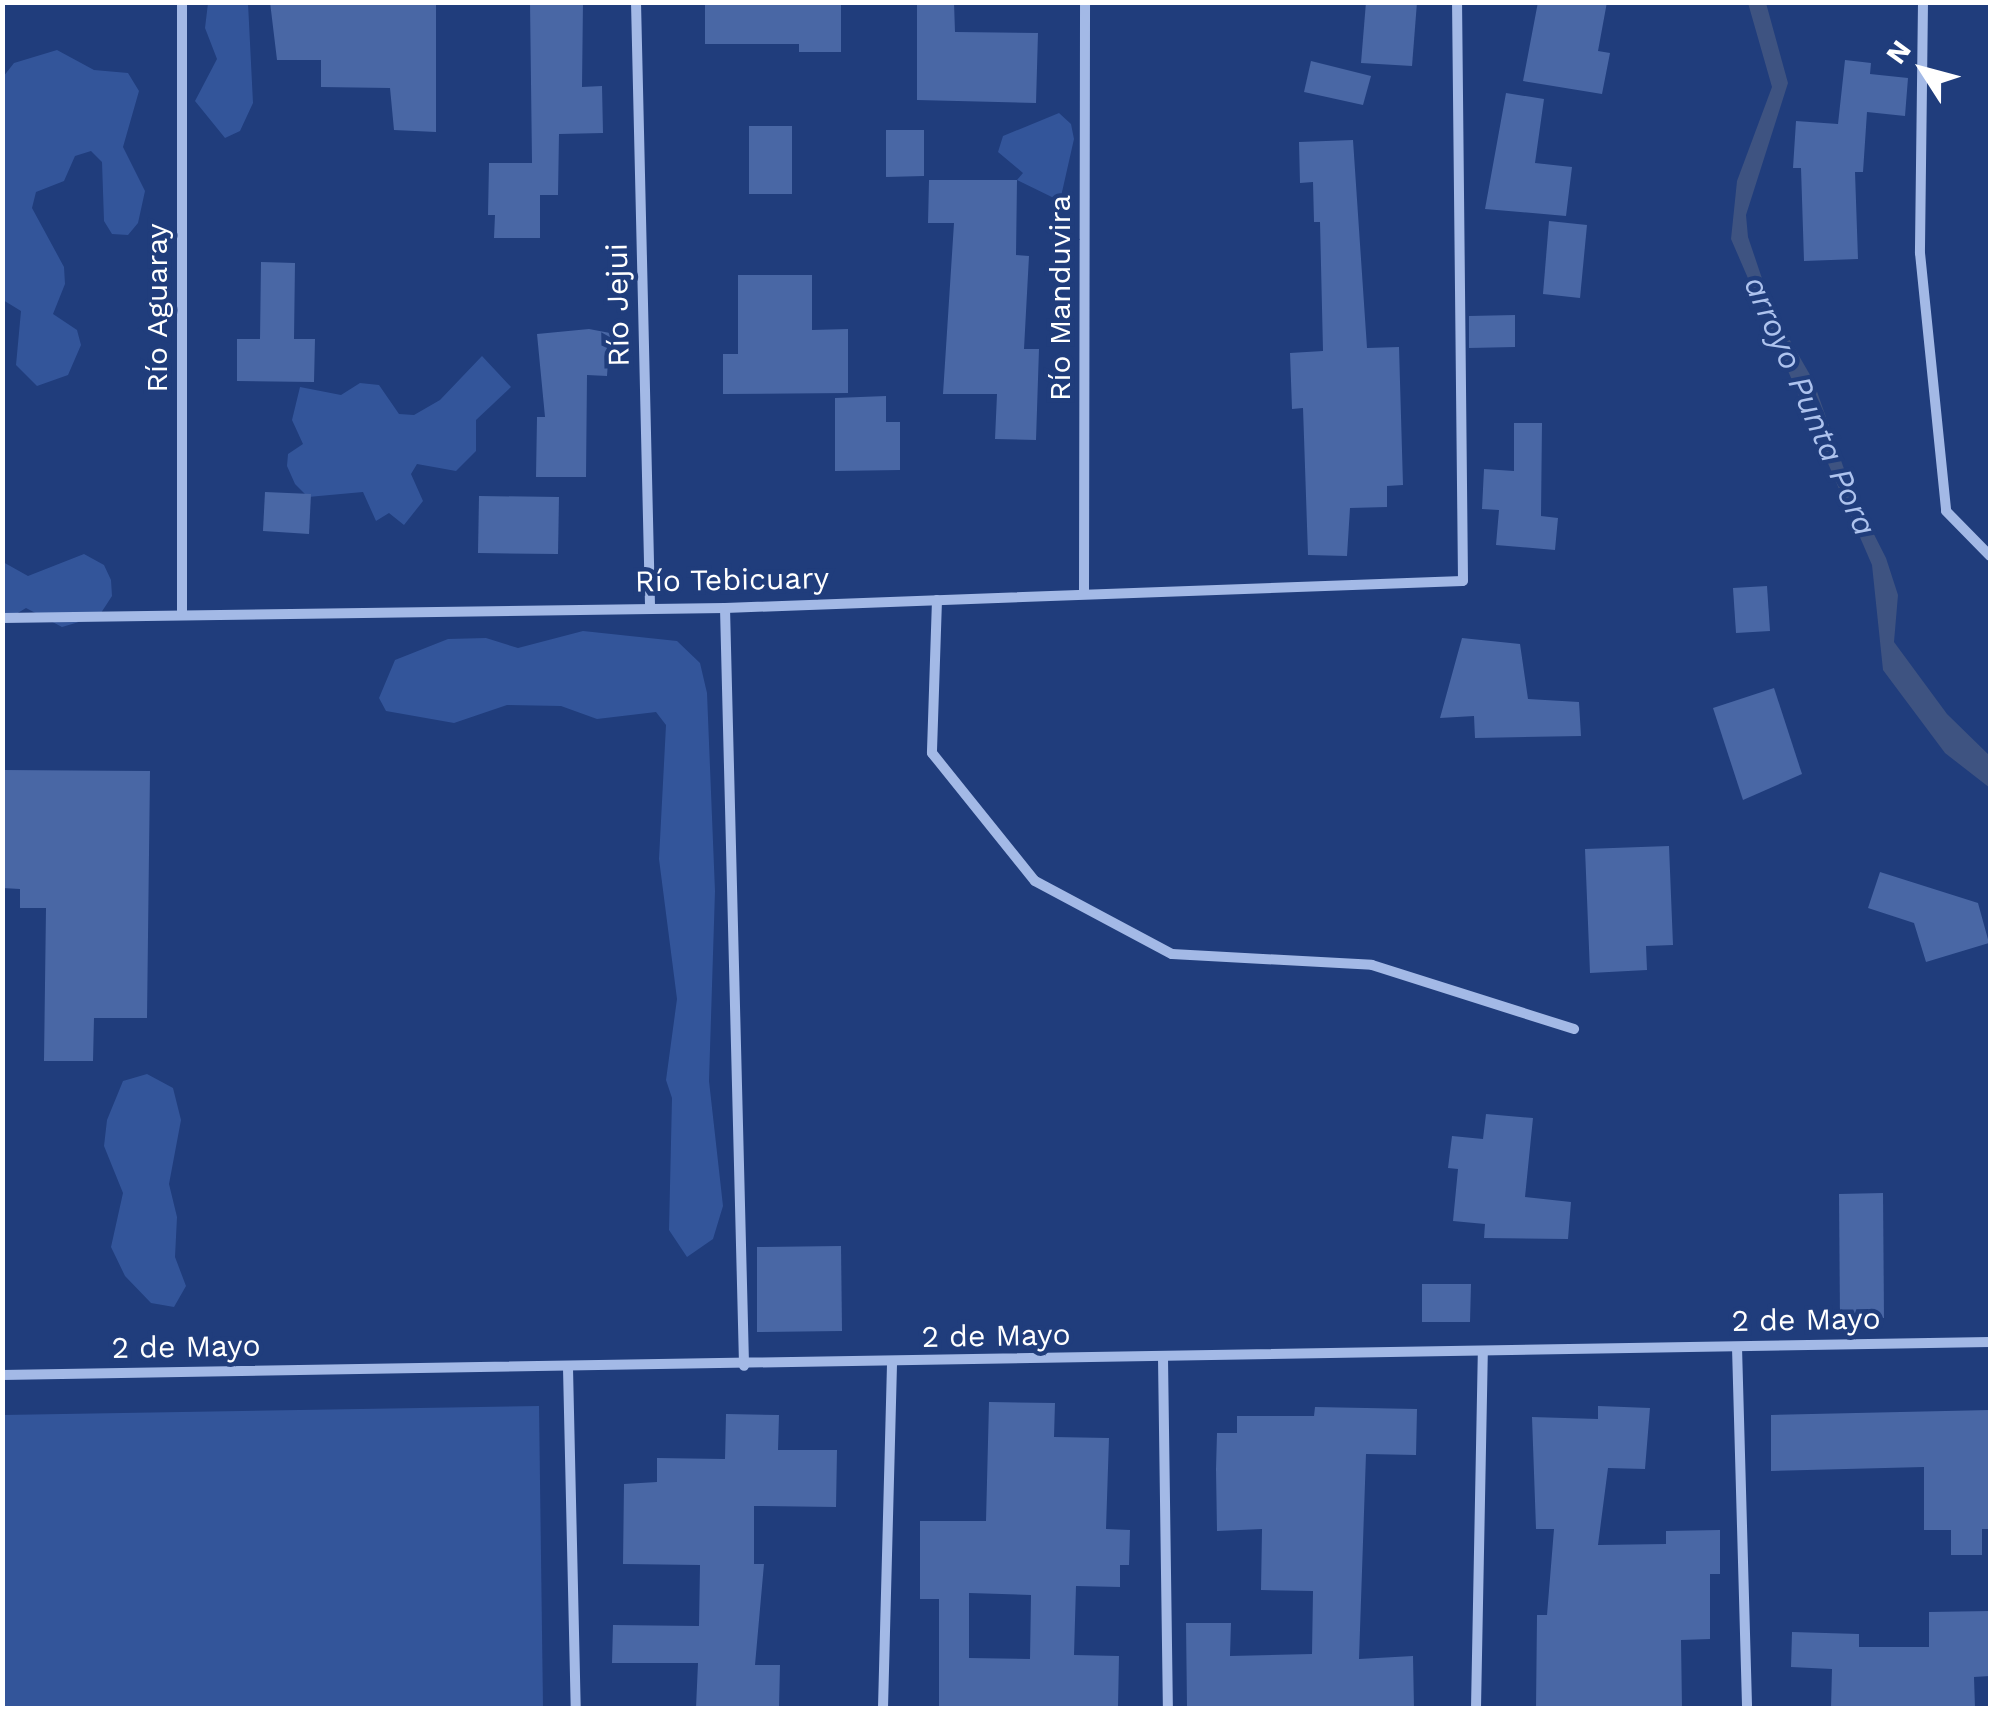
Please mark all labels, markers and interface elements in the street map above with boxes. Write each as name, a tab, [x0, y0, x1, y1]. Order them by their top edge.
north arrow	[1873, 20, 1973, 120]
text: N	[1879, 34, 1918, 70]
street label: Río Manduvira	[1042, 195, 1078, 401]
street label: Río Aguaray	[139, 223, 175, 393]
street label: Río Jejui	[599, 242, 637, 368]
water label: arroyo Punta Pora	[1736, 270, 1884, 542]
street label: Río Tebicuary	[634, 560, 830, 600]
street label: 2 de Mayo	[1731, 1301, 1881, 1339]
street label: 2 de Mayo	[921, 1317, 1071, 1355]
street label: 2 de Mayo	[111, 1328, 261, 1366]

